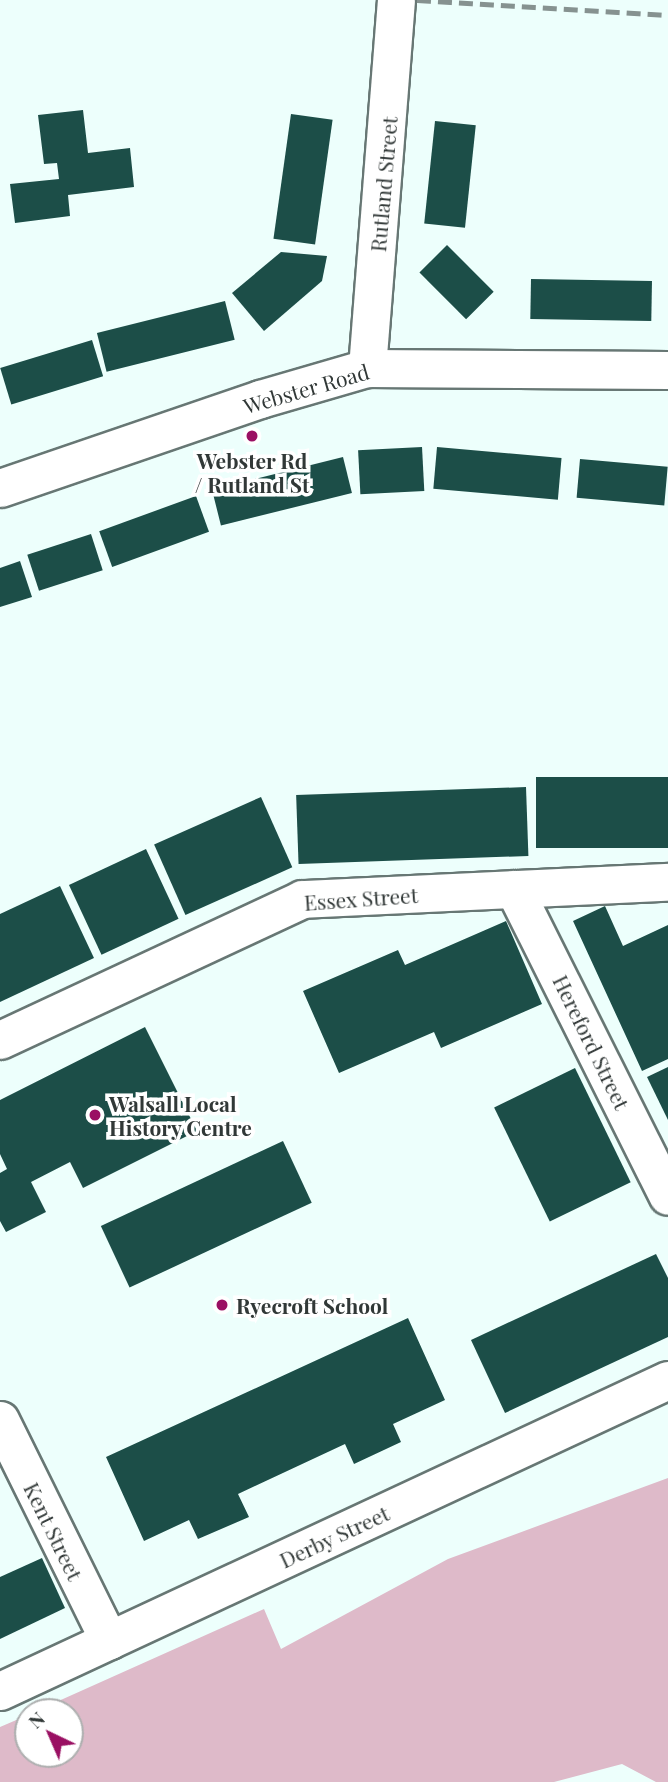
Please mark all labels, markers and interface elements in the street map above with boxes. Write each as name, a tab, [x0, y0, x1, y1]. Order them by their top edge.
street label: Rutland Street	[365, 115, 401, 253]
street label: Webster Road	[240, 358, 372, 418]
marker: Webster Rd / Rutland St	[244, 428, 260, 444]
place label: Webster Rd / Rutland St	[195, 447, 309, 497]
street label: Essex Street	[303, 881, 419, 915]
street label: Hereford Street	[549, 971, 635, 1113]
place label: Walsall Local History Centre	[109, 1090, 253, 1140]
marker: Walsall Local History Centre	[87, 1107, 103, 1123]
place label: Ryecroft School	[236, 1292, 388, 1318]
marker: Ryecroft School	[214, 1297, 230, 1313]
street label: Kent Street	[19, 1478, 89, 1584]
street label: Derby Street	[275, 1500, 393, 1572]
north arrow	[14, 1698, 84, 1768]
text: N	[22, 1705, 50, 1733]

